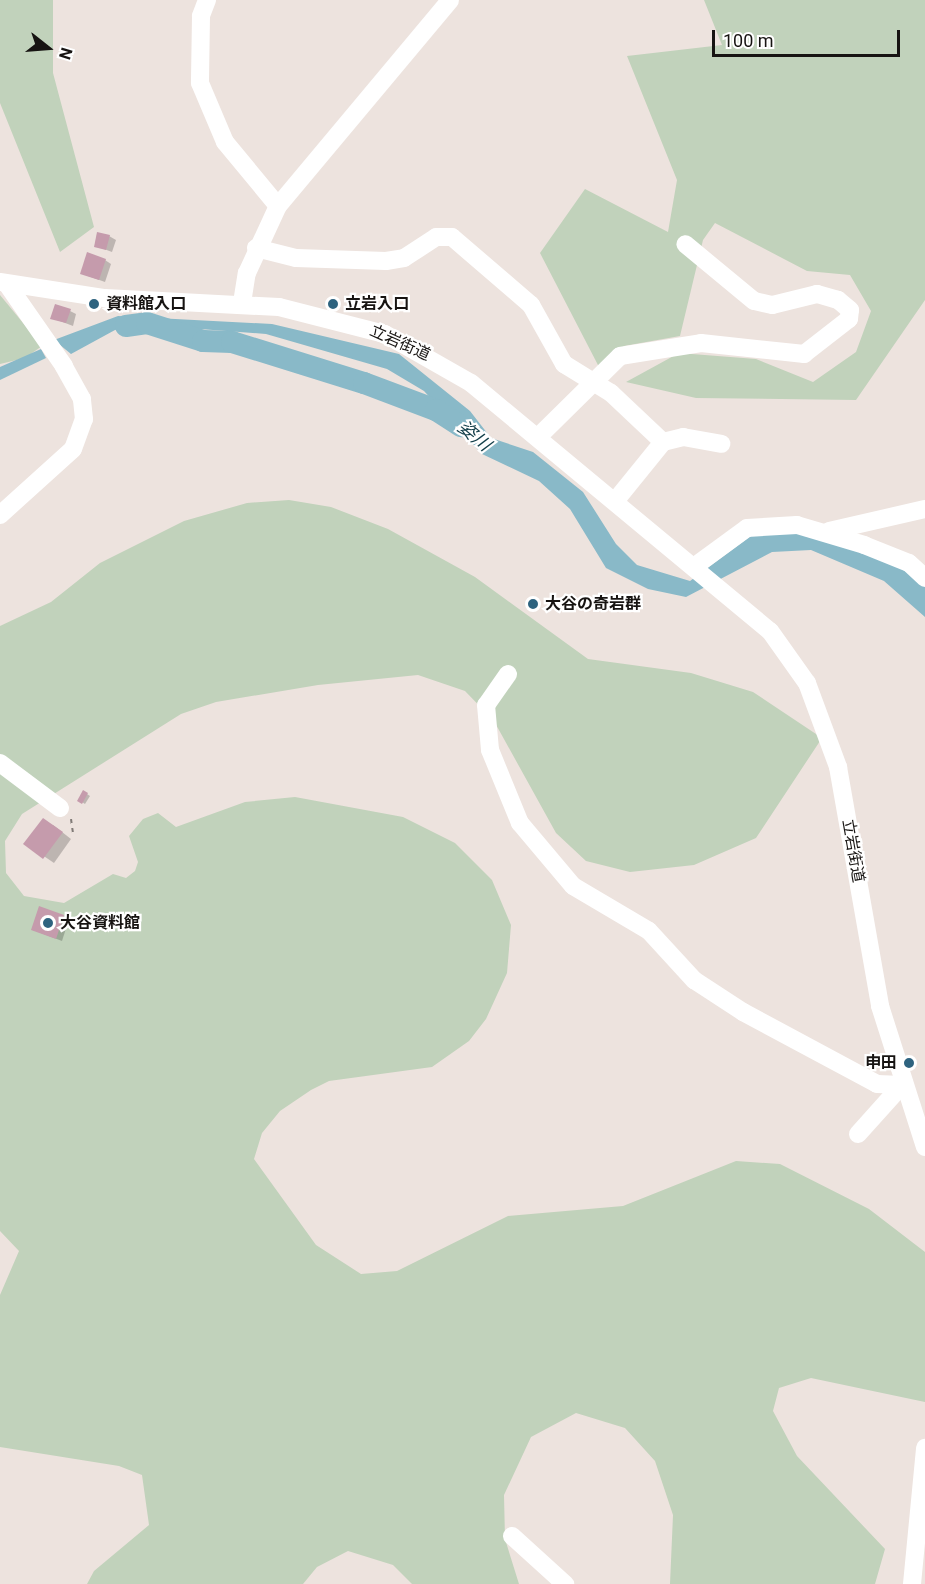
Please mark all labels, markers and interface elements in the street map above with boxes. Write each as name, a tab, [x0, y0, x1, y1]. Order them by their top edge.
north arrow	[18, 18, 78, 78]
scale bar	[715, 18, 902, 56]
text: 100 m	[723, 30, 774, 51]
text: N	[55, 45, 76, 62]
place label: 資料館入口	[106, 294, 186, 314]
place label: 立岩入口	[345, 294, 409, 314]
marker: 資料館入口	[87, 297, 101, 311]
marker: 立岩入口	[326, 297, 340, 311]
street label: 立岩街道	[367, 321, 433, 365]
water label: 姿川	[453, 416, 495, 456]
place label: 大谷の奇岩群	[545, 594, 641, 614]
marker: 大谷の奇岩群	[526, 597, 540, 611]
street label: 立岩街道	[838, 818, 868, 884]
place label: 大谷資料館	[60, 913, 140, 933]
marker: 大谷資料館	[41, 916, 55, 930]
place label: 申田	[865, 1053, 897, 1073]
marker: 申田	[902, 1056, 916, 1070]

